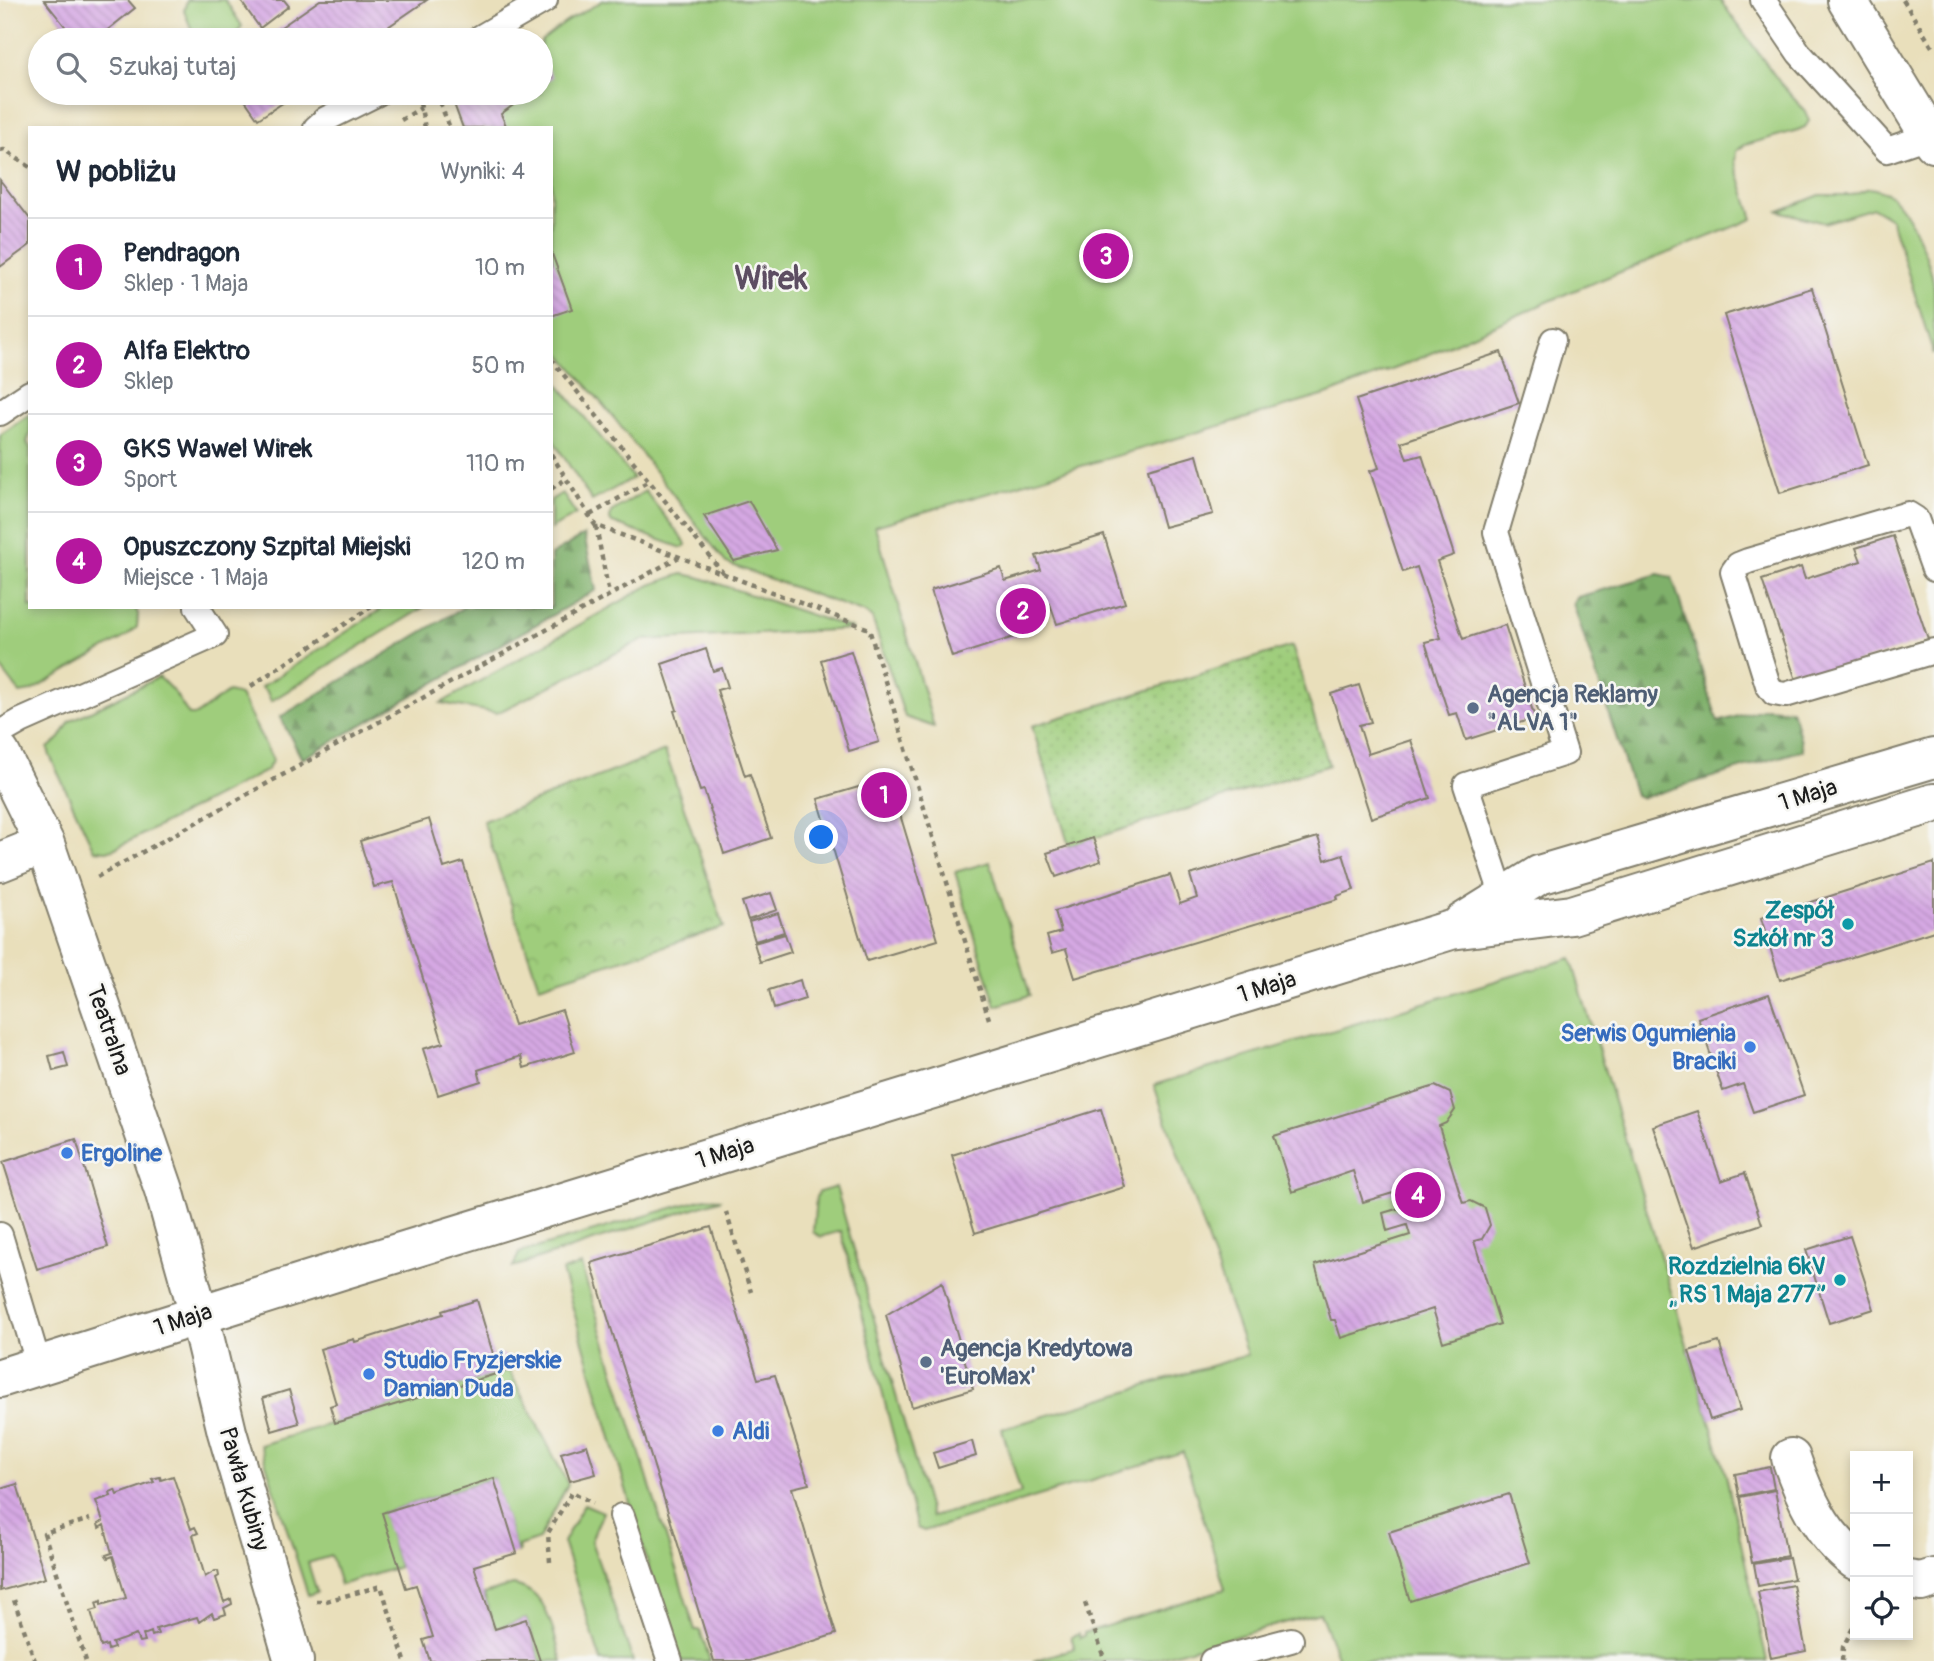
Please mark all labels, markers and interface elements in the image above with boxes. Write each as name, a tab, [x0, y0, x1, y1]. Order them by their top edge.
search box	[28, 28, 553, 105]
icon: search	[52, 48, 90, 86]
text: Szukaj tutaj	[108, 51, 236, 83]
text: W pobliżu	[56, 153, 176, 190]
text: Wyniki: 4	[440, 157, 525, 186]
pin: 3	[1083, 230, 1129, 282]
text: Pendragon	[123, 237, 240, 269]
text: 1	[75, 253, 84, 282]
text: 10 m	[475, 253, 525, 282]
district label: Wirek	[735, 259, 808, 299]
text: Sklep · 1 Maja	[123, 269, 248, 298]
text: Alfa Elektro	[123, 335, 250, 367]
text: 2	[73, 351, 85, 380]
text: 50 m	[471, 351, 525, 380]
text: Sklep	[123, 367, 174, 396]
text: GKS Wawel Wirek	[123, 433, 312, 465]
text: 3	[73, 449, 85, 478]
text: 110 m	[466, 449, 525, 478]
text: Sport	[123, 465, 177, 494]
text: Opuszczony Szpital Miejski	[123, 531, 411, 563]
text: 4	[72, 547, 86, 576]
text: 120 m	[462, 547, 525, 576]
text: Miejsce · 1 Maja	[123, 563, 268, 592]
pin: 2	[1000, 585, 1046, 637]
place label: Agencja Reklamy "ALVA 1"	[1487, 680, 1659, 737]
marker: Agencja Reklamy "ALVA 1"	[1465, 700, 1481, 716]
pin: 1	[861, 769, 907, 821]
street label: 1 Maja	[1775, 772, 1841, 818]
your location	[804, 820, 838, 854]
place label: Zespół Szkół nr 3	[1732, 896, 1835, 953]
marker: Zespół Szkół nr 3	[1840, 916, 1856, 932]
street label: 1 Maja	[1234, 964, 1300, 1010]
street label: Teatralna	[80, 981, 138, 1079]
place label: Serwis Ogumienia Braciki	[1561, 1019, 1736, 1076]
marker: Serwis Ogumienia Braciki	[1742, 1039, 1758, 1055]
street label: 1 Maja	[692, 1130, 758, 1176]
place label: Ergoline	[81, 1139, 163, 1168]
marker: Ergoline	[59, 1145, 75, 1161]
pin: 4	[1395, 1169, 1441, 1221]
place label: Rozdzielnia 6kV „RS 1 Maja 277”	[1668, 1252, 1826, 1309]
marker: Rozdzielnia 6kV „RS 1 Maja 277”	[1832, 1272, 1848, 1288]
street label: 1 Maja	[150, 1297, 216, 1343]
place label: Agencja Kredytowa 'EuroMax'	[940, 1334, 1133, 1391]
place label: Studio Fryzjerskie Damian Duda	[383, 1346, 563, 1403]
marker: Agencja Kredytowa 'EuroMax'	[918, 1354, 934, 1370]
marker: Studio Fryzjerskie Damian Duda	[361, 1366, 377, 1382]
place label: Aldi	[732, 1417, 769, 1446]
marker: Aldi	[710, 1423, 726, 1439]
street label: Pawła Kubiny	[212, 1424, 276, 1554]
map controls	[1850, 1451, 1913, 1640]
button: +	[1850, 1451, 1913, 1514]
button: −	[1850, 1514, 1913, 1577]
button: locate	[1850, 1577, 1913, 1640]

